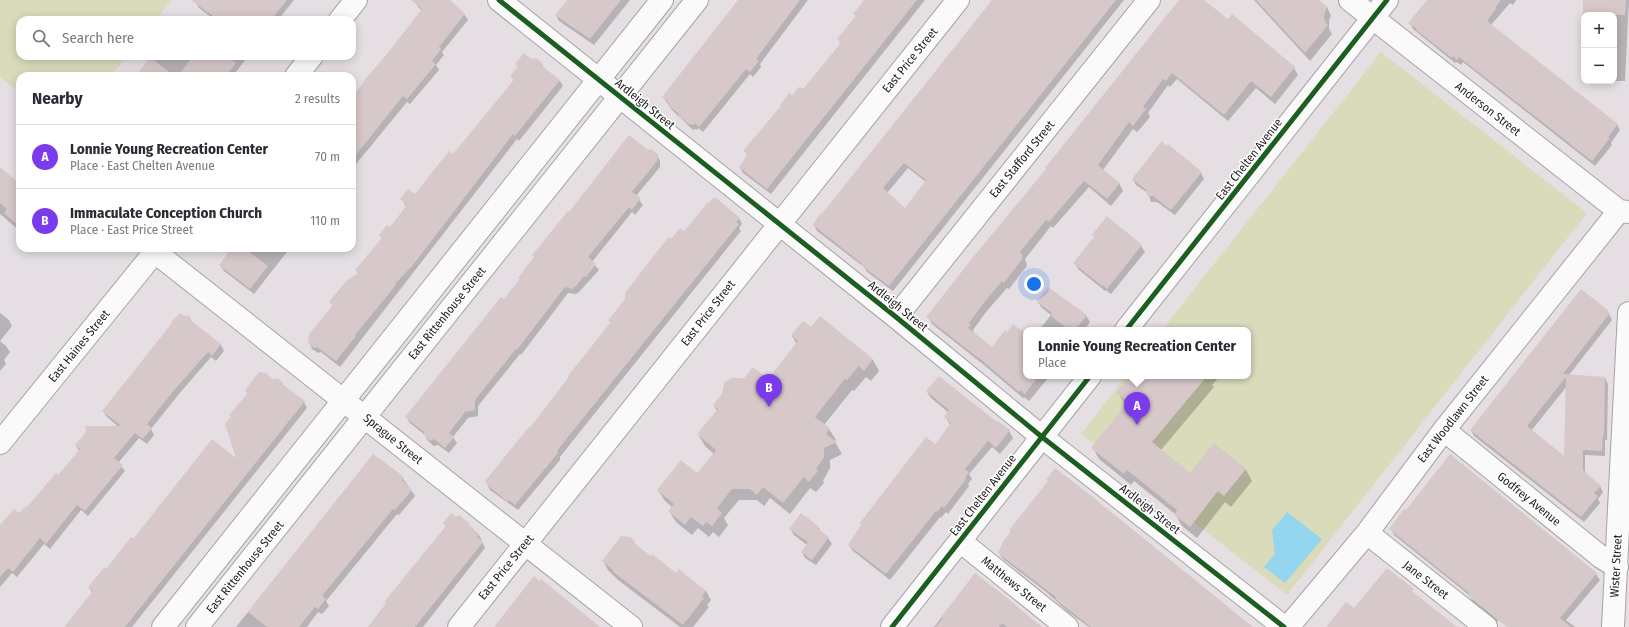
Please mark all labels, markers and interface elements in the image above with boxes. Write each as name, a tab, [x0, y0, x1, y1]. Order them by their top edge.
map controls	[1581, 12, 1617, 84]
button: +	[1581, 12, 1617, 48]
search box	[16, 16, 356, 60]
street label: East Price Street	[880, 25, 941, 95]
icon: search	[30, 27, 52, 49]
text: Search here	[62, 29, 134, 47]
button: −	[1581, 48, 1617, 84]
street label: Ardleigh Street	[612, 76, 678, 132]
street label: Anderson Street	[1453, 79, 1524, 139]
text: Nearby	[32, 88, 83, 109]
text: 2 results	[295, 91, 340, 106]
street label: East Chelten Avenue	[1213, 115, 1285, 202]
street label: East Stafford Street	[987, 118, 1057, 200]
text: Lonnie Young Recreation Center	[70, 140, 268, 158]
text: A	[41, 149, 49, 164]
text: 70 m	[315, 149, 340, 164]
text: Place · East Chelten Avenue	[70, 158, 215, 173]
text: Immaculate Conception Church	[70, 204, 262, 222]
text: B	[41, 213, 49, 228]
text: 110 m	[310, 213, 340, 228]
text: Place · East Price Street	[70, 222, 193, 237]
street label: East Rittenhouse Street	[405, 264, 489, 362]
your location	[1024, 274, 1044, 294]
street label: East Price Street	[678, 277, 738, 349]
street label: Ardleigh Street	[865, 278, 931, 334]
street label: East Haines Street	[46, 307, 113, 385]
popup	[1023, 327, 1251, 379]
text: Lonnie Young Recreation Center	[1038, 337, 1236, 355]
text: Place	[1038, 355, 1066, 370]
street label: East Woodlawn Street	[1415, 373, 1491, 465]
pin: B	[756, 374, 782, 407]
pin: A	[1124, 392, 1150, 425]
street label: Sprague Street	[361, 411, 425, 467]
street label: East Chelten Avenue	[947, 451, 1019, 538]
street label: Godfrey Avenue	[1495, 469, 1563, 529]
street label: Ardleigh Street	[1117, 481, 1183, 537]
street label: East Rittenhouse Street	[203, 518, 287, 616]
street label: East Price Street	[476, 532, 537, 602]
street label: Wister Street	[1607, 534, 1625, 598]
street label: Matthews Street	[979, 553, 1049, 615]
street label: Jane Street	[1401, 558, 1452, 602]

